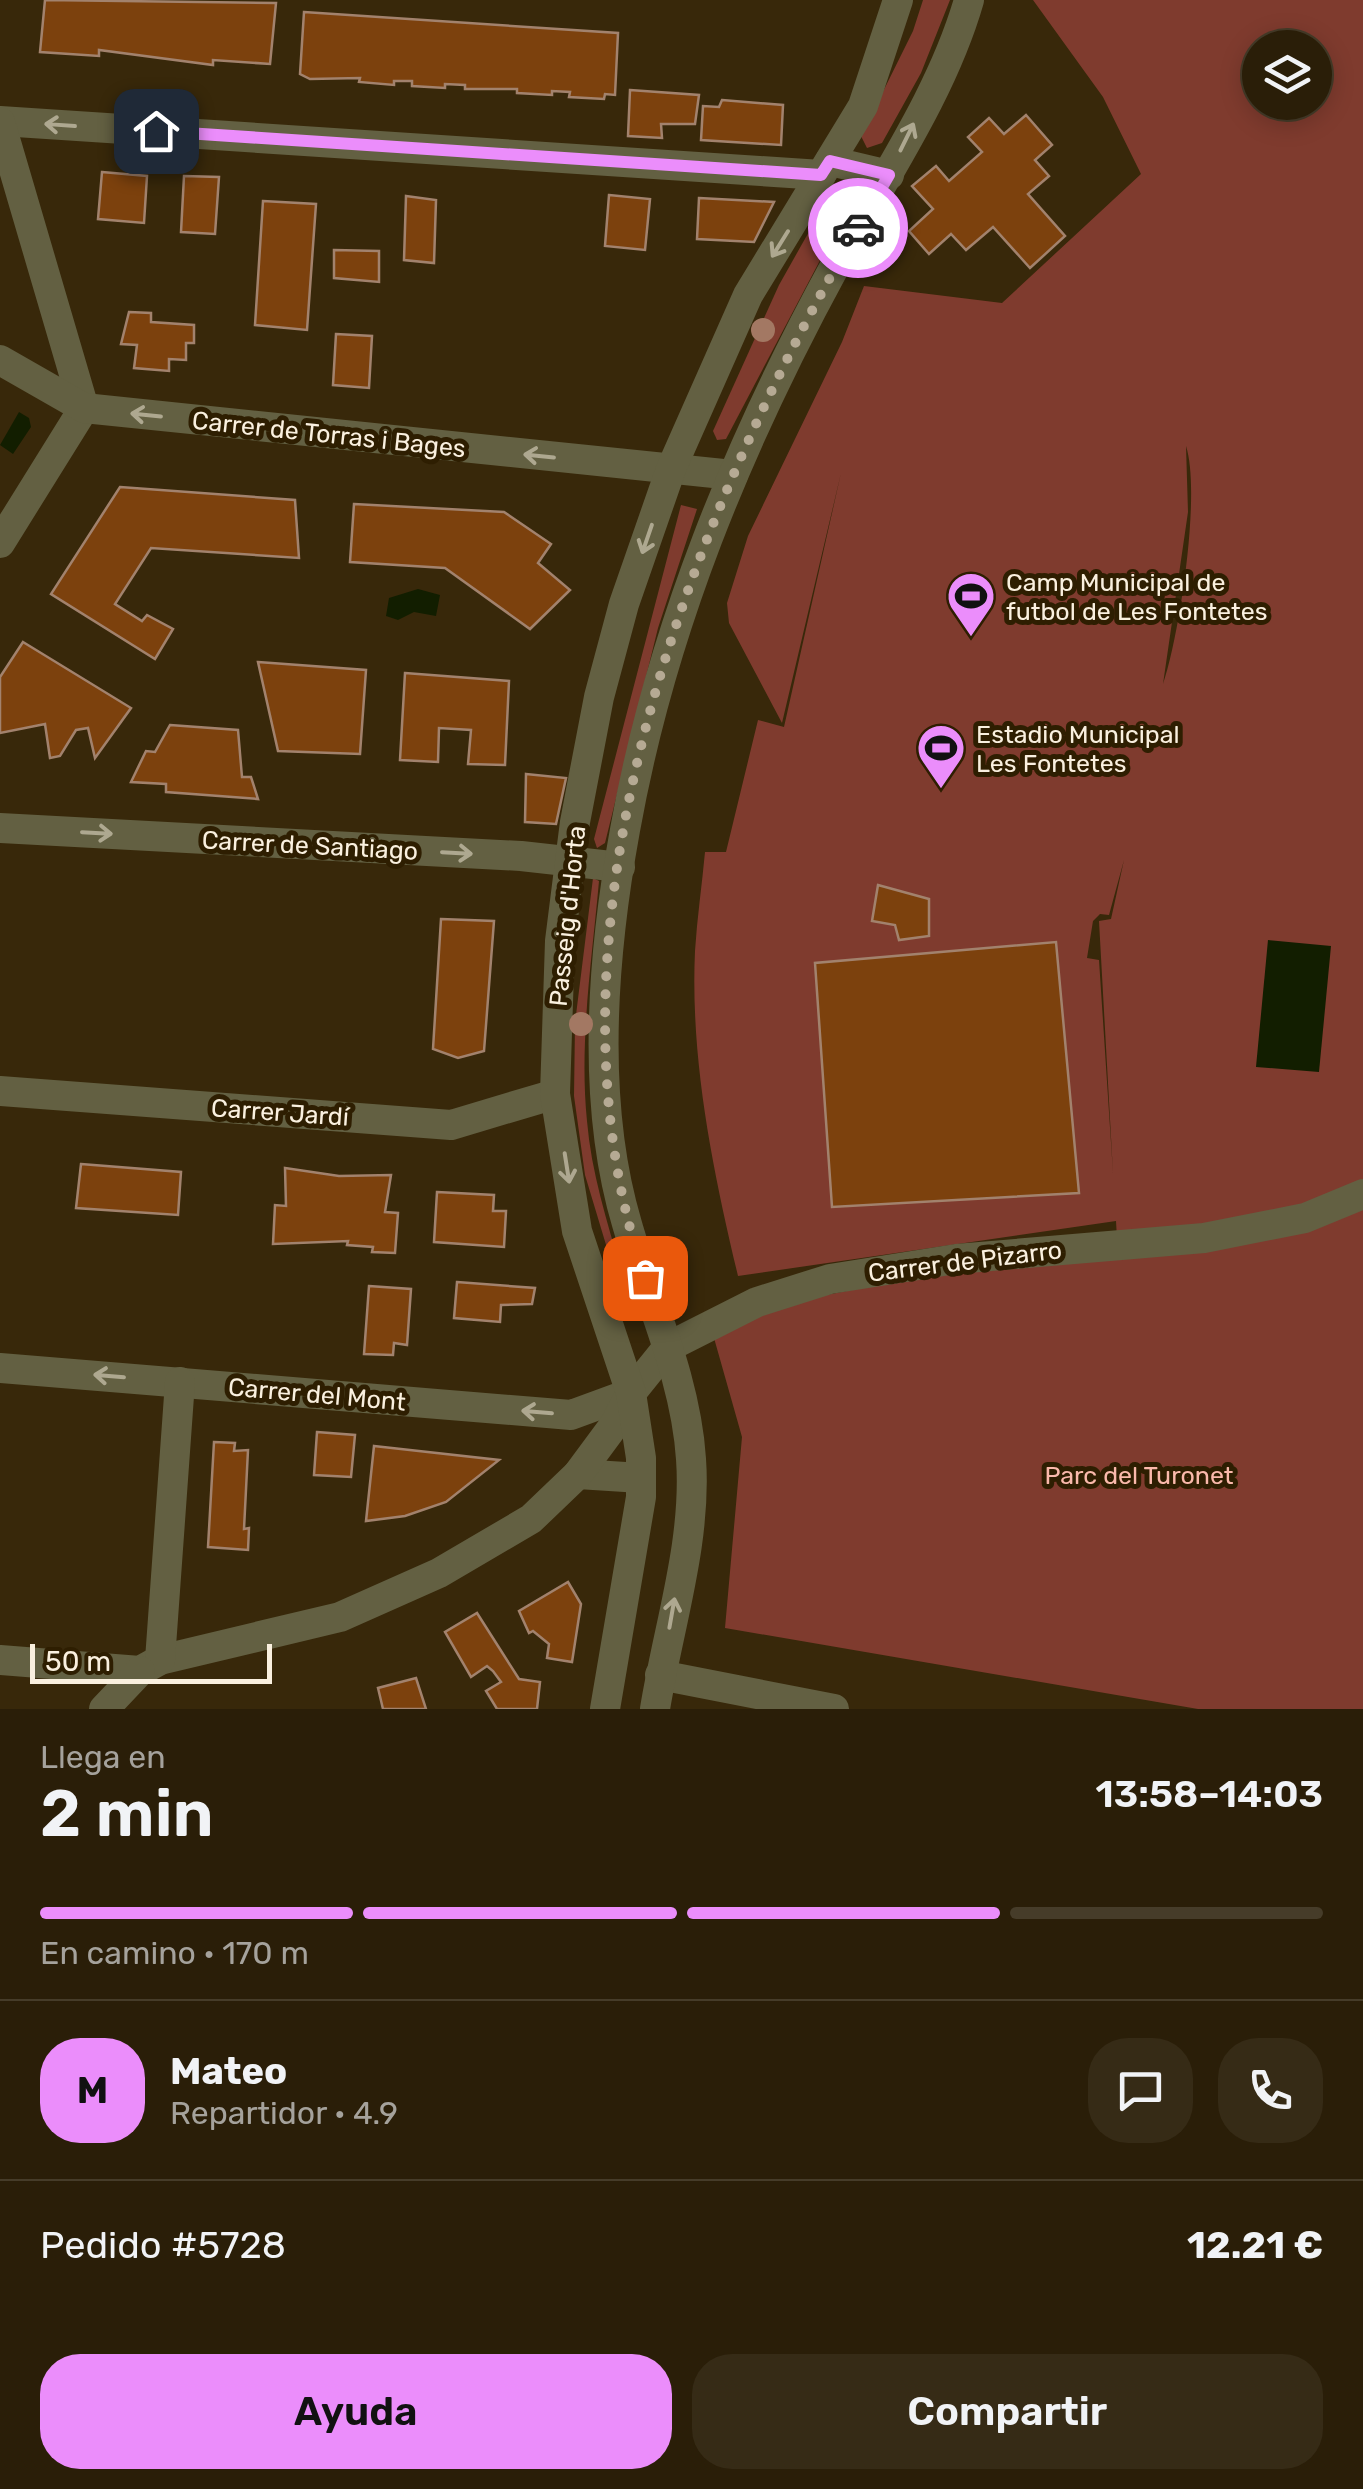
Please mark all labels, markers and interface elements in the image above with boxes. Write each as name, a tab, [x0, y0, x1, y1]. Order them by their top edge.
map controls	[1242, 30, 1332, 120]
button: layers	[1242, 30, 1332, 120]
pin	[114, 89, 199, 174]
icon: home	[129, 104, 184, 159]
one-way arrow	[45, 115, 77, 134]
one-way arrow	[899, 123, 918, 153]
courier	[808, 178, 908, 278]
icon: car	[831, 201, 886, 256]
one-way arrow	[770, 229, 790, 257]
one-way arrow	[131, 405, 163, 424]
street label: Carrer de Torras i Bages	[191, 406, 467, 463]
one-way arrow	[524, 446, 556, 465]
one-way arrow	[636, 523, 654, 555]
place label: Camp Municipal de futbol de Les Fontetes	[1006, 568, 1267, 626]
sports icon: Camp Municipal de futbol de Les Fontetes	[945, 570, 997, 638]
place label: Estadio Municipal Les Fontetes	[976, 720, 1180, 778]
sports icon: Estadio Municipal Les Fontetes	[915, 722, 967, 790]
one-way arrow	[81, 824, 113, 843]
street label: Passeig d'Horta	[544, 824, 591, 1008]
street label: Carrer de Santiago	[201, 825, 419, 866]
one-way arrow	[440, 844, 472, 863]
street label: Carrer Jardí	[210, 1093, 352, 1132]
one-way arrow	[558, 1151, 577, 1183]
street label: Carrer de Pizarro	[867, 1235, 1064, 1288]
pin	[603, 1236, 688, 1321]
icon: bag	[618, 1251, 673, 1306]
one-way arrow	[93, 1367, 125, 1386]
street label: Carrer del Mont	[227, 1372, 407, 1417]
one-way arrow	[522, 1403, 554, 1422]
park label: Parc del Turonet	[1044, 1461, 1234, 1490]
one-way arrow	[663, 1597, 682, 1630]
scale bar	[30, 1639, 272, 1684]
text: 50 m	[45, 1645, 111, 1678]
text: Llega en	[40, 1738, 166, 1776]
text: 13:58–14:03	[1096, 1771, 1323, 1817]
text: 2 min	[40, 1775, 214, 1852]
text: En camino · 170 m	[40, 1934, 309, 1972]
button: chat	[1088, 2038, 1193, 2143]
button: phone	[1218, 2038, 1323, 2143]
text: Mateo	[170, 2048, 287, 2094]
text: M	[77, 2067, 108, 2113]
text: Repartidor · 4.9	[170, 2094, 398, 2132]
text: Pedido #5728	[40, 2222, 286, 2268]
text: 12.21 €	[1187, 2222, 1323, 2268]
button: Ayuda	[40, 2354, 672, 2469]
button: Compartir	[692, 2354, 1323, 2469]

